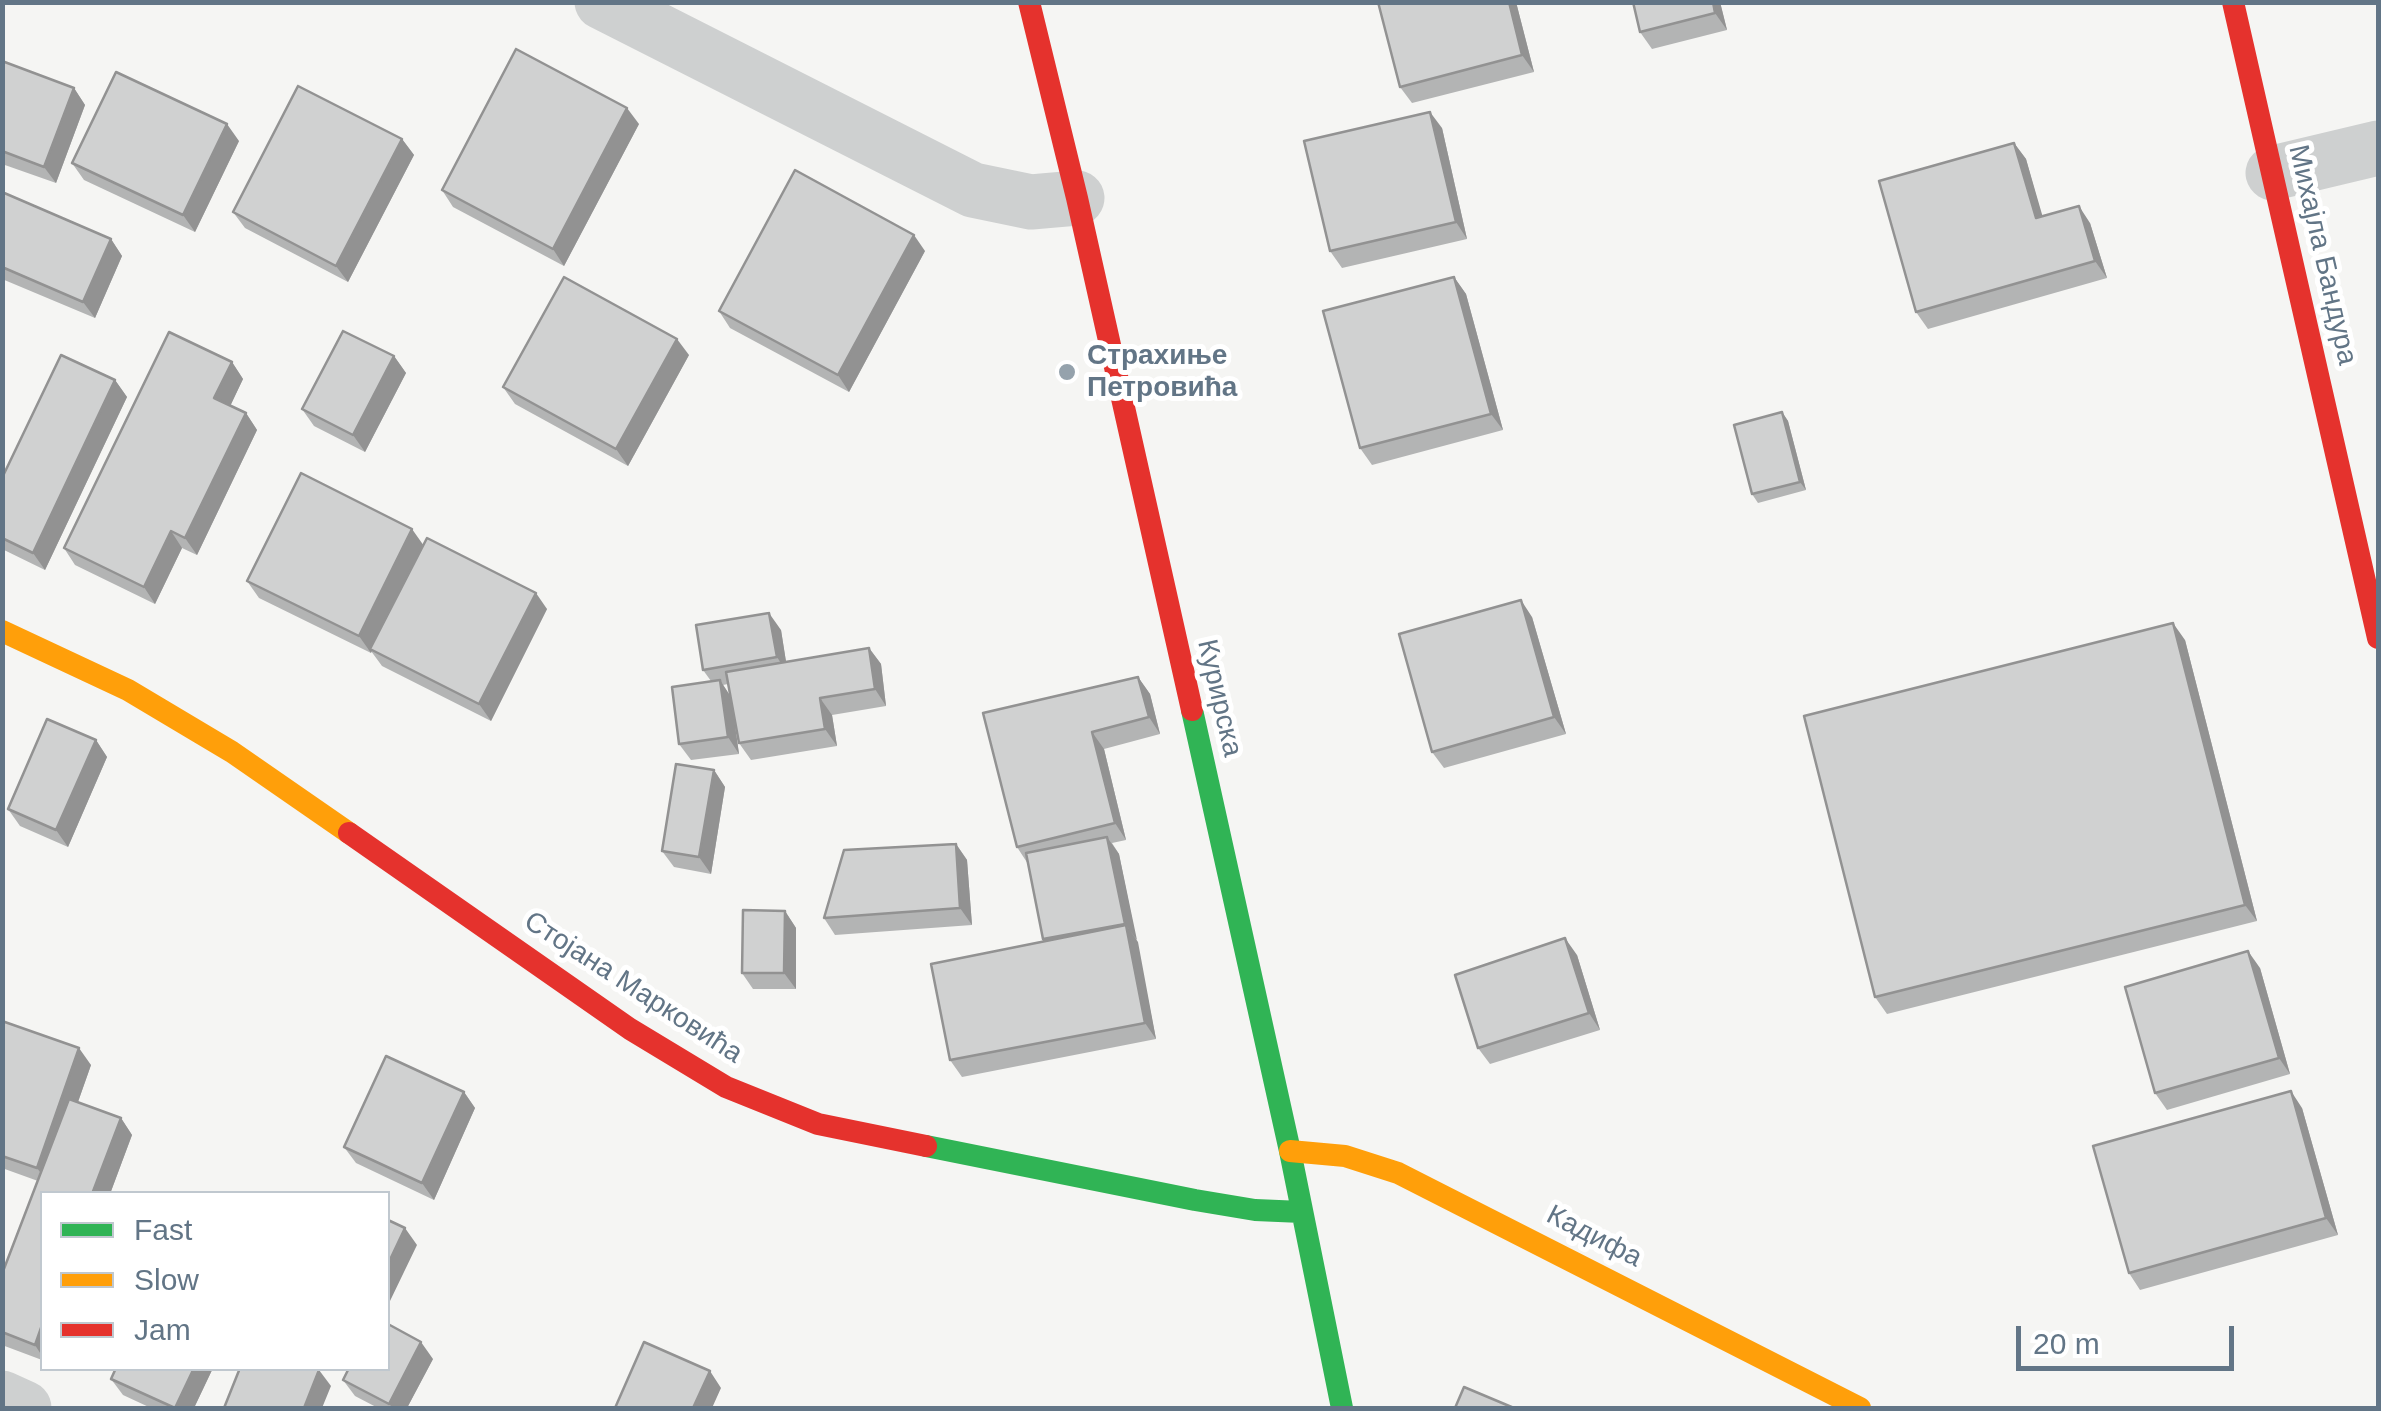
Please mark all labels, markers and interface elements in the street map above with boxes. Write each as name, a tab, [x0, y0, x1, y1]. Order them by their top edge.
street label: Михајла Бандура	[2280, 142, 2364, 368]
place label: Страхиње Петровића	[1087, 339, 1237, 405]
marker: Страхиње Петровића	[1056, 361, 1078, 383]
street label: Курирска	[1189, 636, 1249, 760]
street label: Стојана Марковића	[518, 905, 748, 1071]
legend	[40, 1191, 390, 1371]
street label: Кадифа	[1541, 1199, 1647, 1275]
text: Fast	[134, 1213, 192, 1246]
text: Slow	[134, 1263, 199, 1296]
scale bar	[2021, 1306, 2238, 1368]
text: Jam	[134, 1313, 191, 1346]
text: 20 m	[2033, 1327, 2100, 1360]

